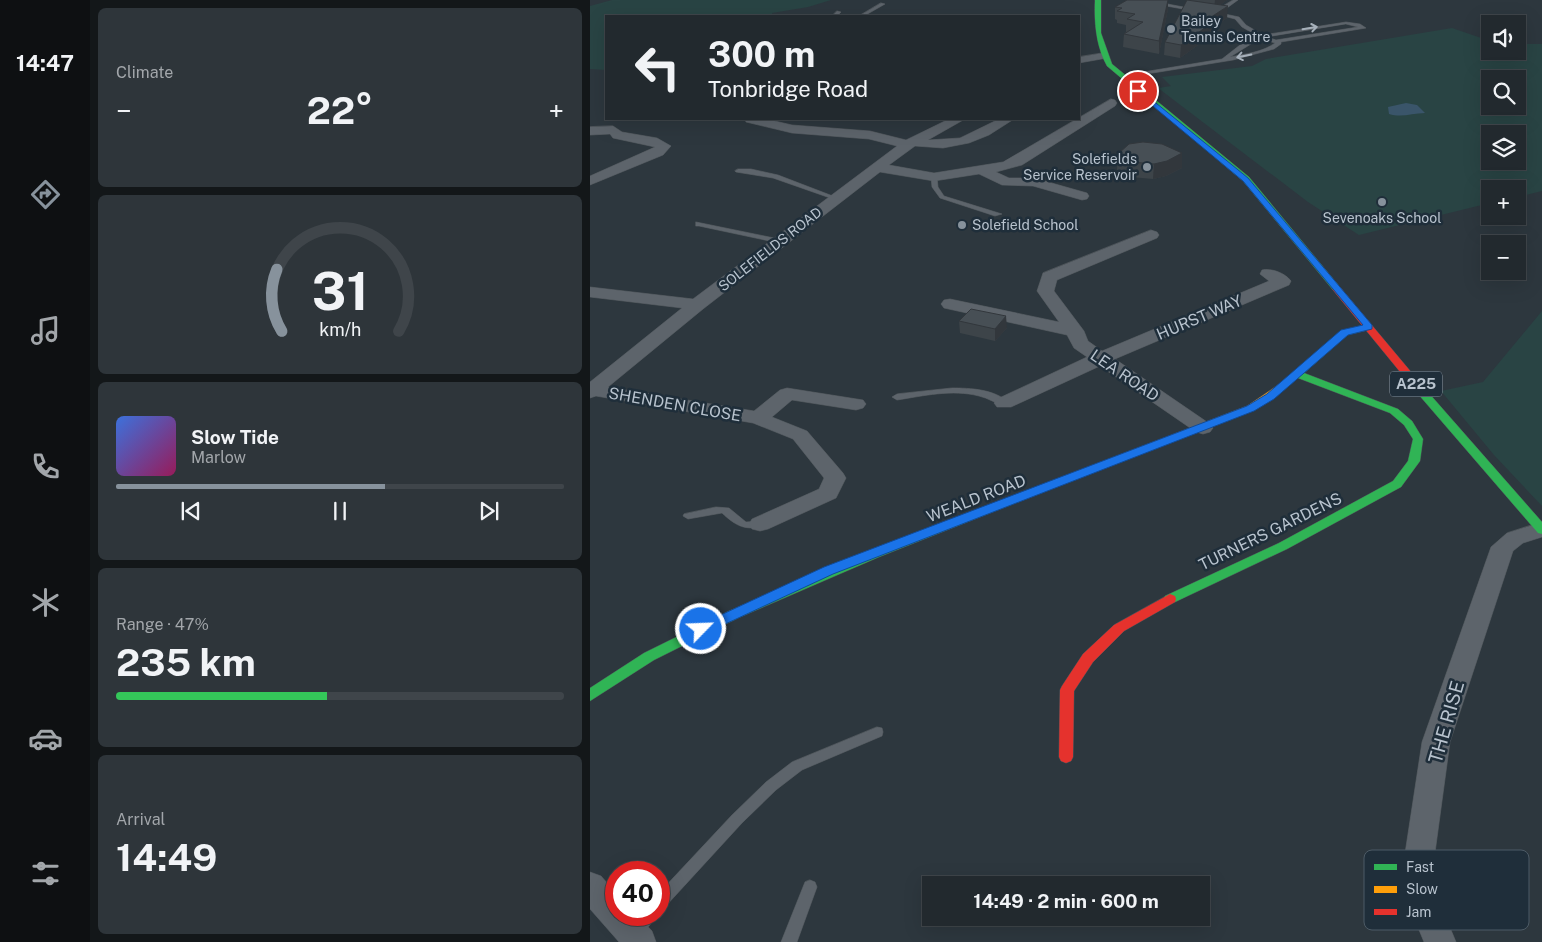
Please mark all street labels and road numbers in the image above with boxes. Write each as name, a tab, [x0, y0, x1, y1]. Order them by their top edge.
street label: SOLEFIELDS ROAD	[715, 204, 825, 294]
street label: HURST WAY	[1154, 291, 1245, 344]
street label: LEA ROAD	[1087, 346, 1163, 405]
road number: A225	[1390, 372, 1442, 396]
street label: SHENDEN CLOSE	[607, 383, 743, 426]
street label: WEALD ROAD	[924, 471, 1029, 526]
street label: TURNERS GARDENS	[1196, 489, 1345, 574]
street label: THE RISE	[1424, 678, 1468, 766]

